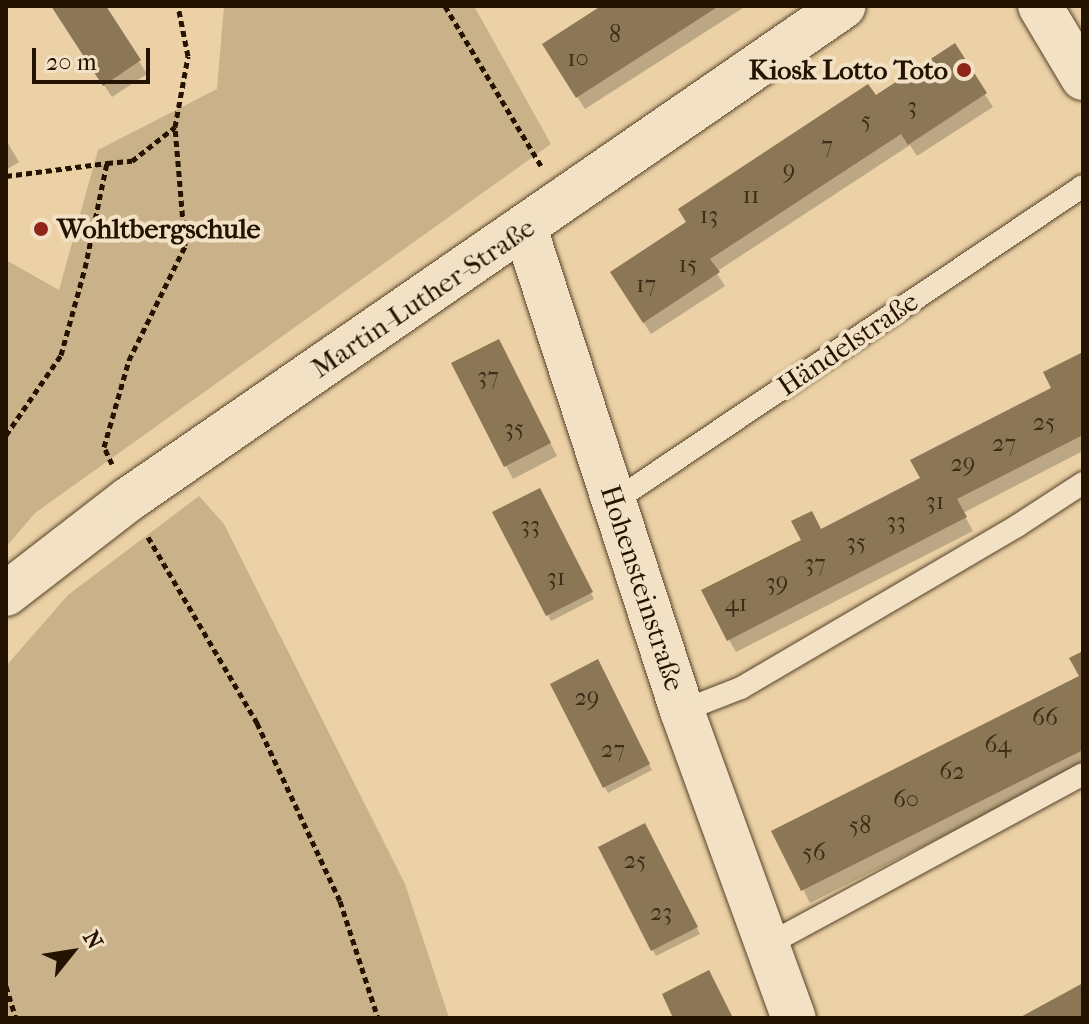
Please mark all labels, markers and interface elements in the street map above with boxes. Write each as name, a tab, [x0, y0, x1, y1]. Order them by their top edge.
house number: 8	[609, 21, 621, 49]
scale bar	[36, 32, 154, 82]
house number: 10	[567, 45, 589, 73]
text: 20 m	[46, 48, 97, 76]
place label: Kiosk Lotto Toto	[749, 53, 948, 87]
marker: Kiosk Lotto Toto	[955, 61, 973, 79]
house number: 3	[907, 93, 917, 121]
house number: 5	[861, 107, 871, 135]
house number: 7	[821, 132, 833, 160]
house number: 9	[783, 157, 795, 185]
house number: 11	[742, 182, 760, 210]
house number: 13	[700, 202, 718, 230]
street label: Martin-Luther-Straße	[305, 211, 541, 385]
place label: Wohltbergschule	[57, 212, 260, 246]
marker: Wohltbergschule	[32, 220, 50, 238]
house number: 15	[679, 251, 697, 279]
house number: 17	[636, 271, 656, 299]
street label: Händelstraße	[771, 285, 925, 403]
house number: 37	[477, 363, 499, 391]
house number: 25	[1033, 409, 1055, 437]
house number: 35	[504, 415, 524, 443]
house number: 27	[992, 430, 1016, 458]
house number: 29	[951, 450, 975, 478]
street label: Hohensteinstraße	[593, 481, 691, 695]
house number: 31	[926, 488, 944, 516]
house number: 33	[886, 508, 906, 536]
house number: 33	[520, 512, 540, 540]
house number: 35	[846, 529, 866, 557]
house number: 37	[804, 550, 826, 578]
house number: 31	[547, 564, 565, 592]
house number: 39	[766, 569, 788, 597]
house number: 41	[725, 590, 747, 618]
house number: 29	[575, 684, 599, 712]
house number: 66	[1032, 704, 1058, 732]
house number: 64	[984, 731, 1012, 759]
house number: 27	[601, 736, 625, 764]
house number: 62	[939, 758, 965, 786]
house number: 60	[893, 786, 919, 814]
house number: 58	[849, 812, 871, 840]
house number: 56	[802, 839, 826, 867]
house number: 25	[624, 847, 646, 875]
house number: 23	[650, 899, 672, 927]
north arrow	[32, 912, 112, 992]
text: N	[77, 926, 108, 954]

